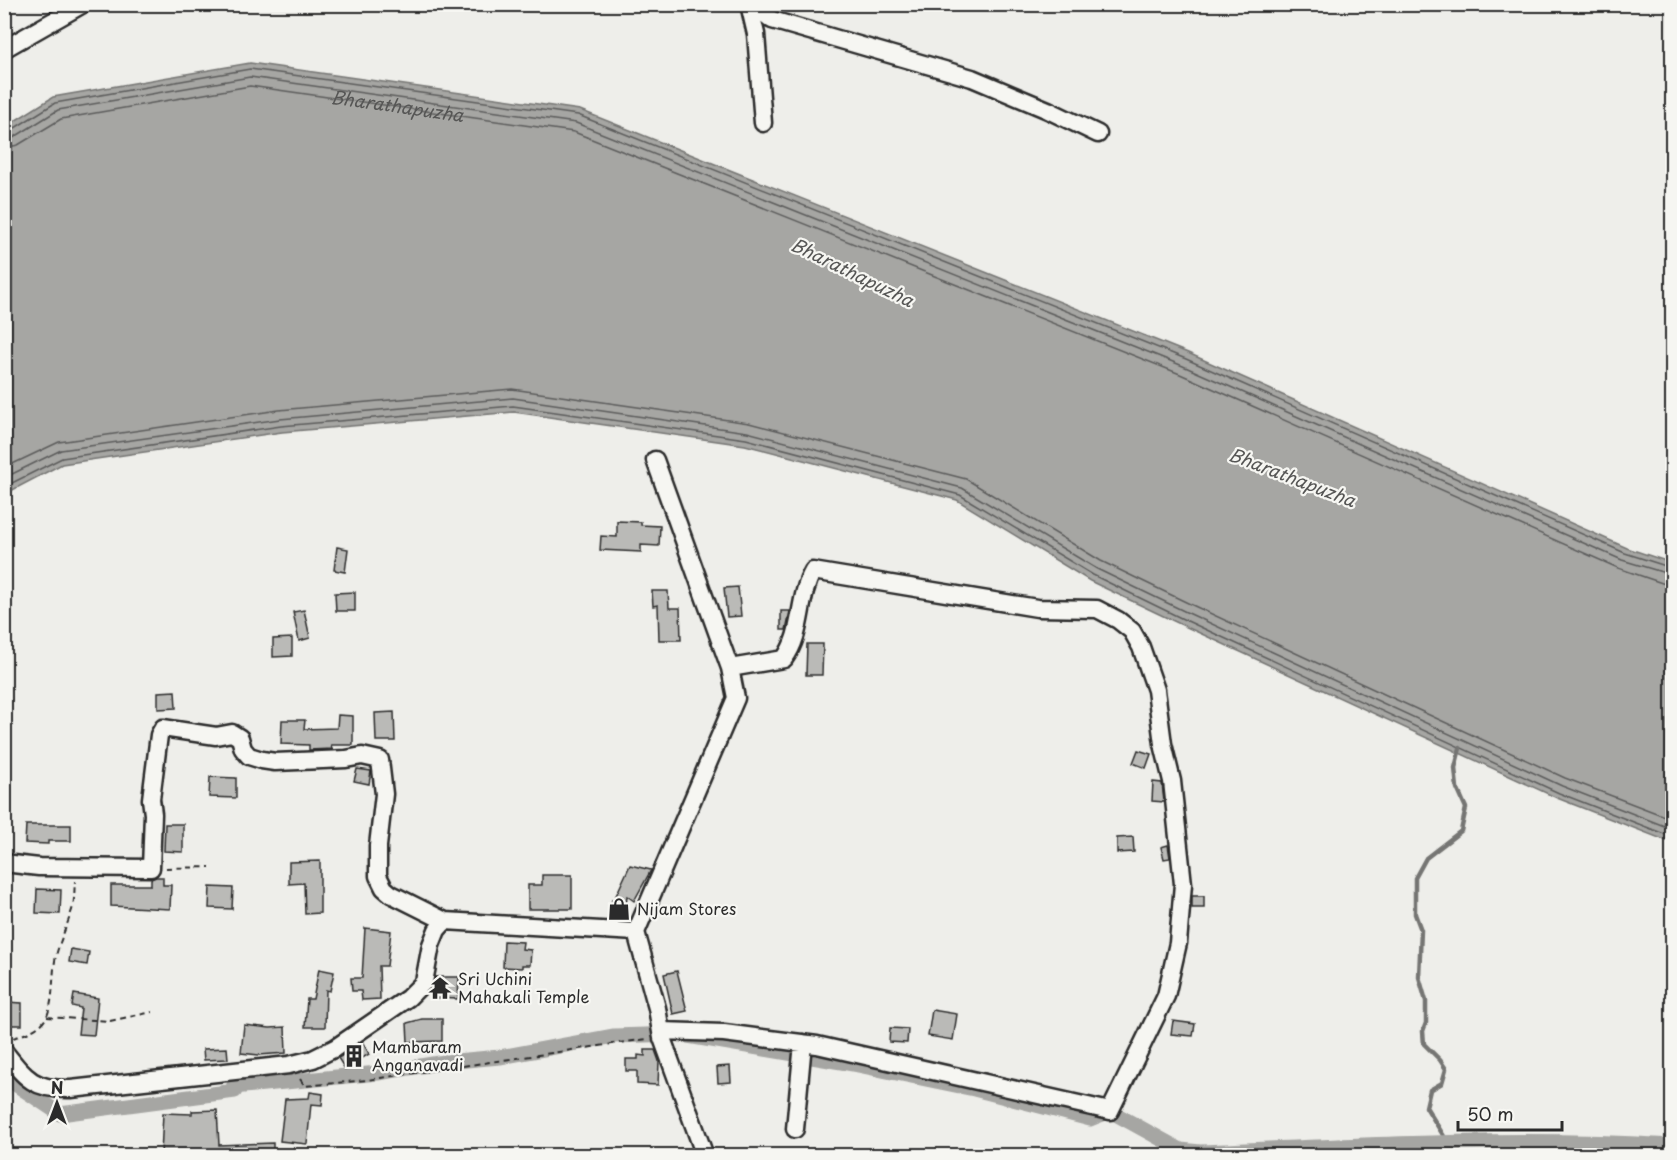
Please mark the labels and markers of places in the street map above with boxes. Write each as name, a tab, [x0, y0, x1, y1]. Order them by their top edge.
shop icon: Nijam Stores	[606, 896, 632, 922]
place label: Nijam Stores	[637, 896, 736, 920]
place label: Sri Uchini Mahakali Temple	[458, 966, 589, 1008]
temple icon: Sri Uchini Mahakali Temple	[427, 975, 453, 1001]
place label: Mambaram Anganavadi	[372, 1034, 463, 1076]
building icon: Mambaram Anganavadi	[341, 1043, 367, 1069]

